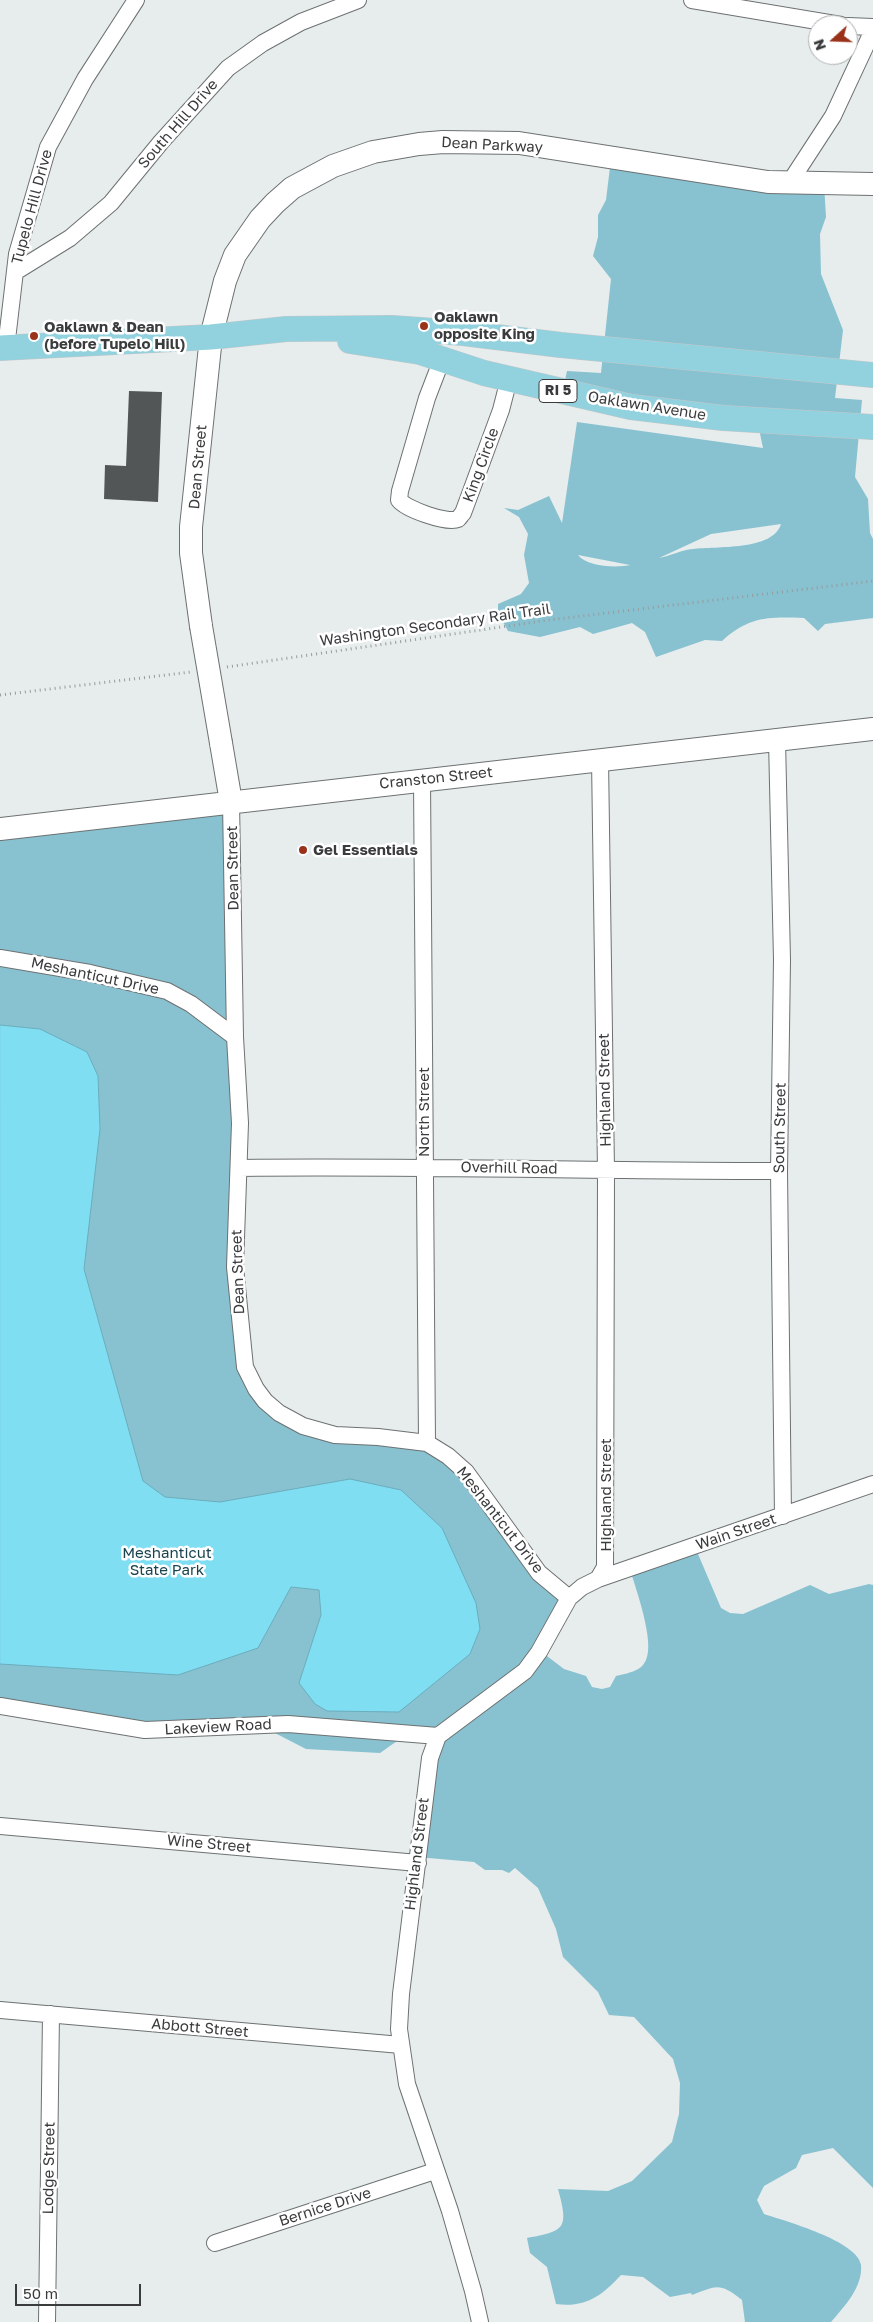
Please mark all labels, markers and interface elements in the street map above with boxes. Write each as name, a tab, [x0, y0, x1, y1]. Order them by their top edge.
north arrow	[808, 15, 858, 65]
text: N	[810, 37, 829, 53]
street label: South Hill Drive	[134, 76, 222, 172]
street label: Dean Parkway	[441, 133, 543, 157]
street label: Tupelo Hill Drive	[8, 148, 56, 266]
place label: Oaklawn opposite King	[434, 308, 535, 343]
place label: Oaklawn & Dean (before Tupelo Hill)	[44, 318, 185, 353]
marker: Oaklawn opposite King	[418, 320, 430, 332]
marker: Oaklawn & Dean (before Tupelo Hill)	[28, 330, 40, 342]
road number: RI 5	[539, 380, 577, 402]
street label: Oaklawn Avenue	[587, 388, 707, 424]
street label: Dean Street	[185, 424, 211, 510]
street label: King Circle	[459, 425, 503, 505]
street label: Washington Secondary Rail Trail	[318, 600, 552, 650]
street label: Cranston Street	[378, 763, 494, 793]
street label: Dean Street	[223, 825, 243, 911]
place label: Gel Essentials	[313, 841, 418, 859]
marker: Gel Essentials	[297, 844, 309, 856]
street label: Meshanticut Drive	[29, 954, 161, 998]
street label: Highland Street	[595, 1033, 615, 1147]
street label: North Street	[415, 1067, 433, 1157]
street label: South Street	[770, 1082, 790, 1174]
street label: Overhill Road	[460, 1158, 558, 1178]
street label: Dean Street	[228, 1229, 248, 1315]
street label: Highland Street	[597, 1438, 615, 1552]
street label: Meshanticut Drive	[453, 1463, 547, 1577]
street label: Wain Street	[694, 1510, 778, 1554]
park label: Meshanticut State Park	[122, 1544, 212, 1579]
street label: Lakeview Road	[164, 1715, 272, 1739]
street label: Highland Street	[401, 1796, 433, 1912]
street label: Wine Street	[166, 1831, 252, 1857]
street label: Abbott Street	[151, 2015, 249, 2041]
street label: Lodge Street	[39, 2122, 59, 2214]
street label: Bernice Drive	[277, 2184, 373, 2230]
scale bar	[18, 2274, 144, 2306]
text: 50 m	[23, 2284, 58, 2302]

